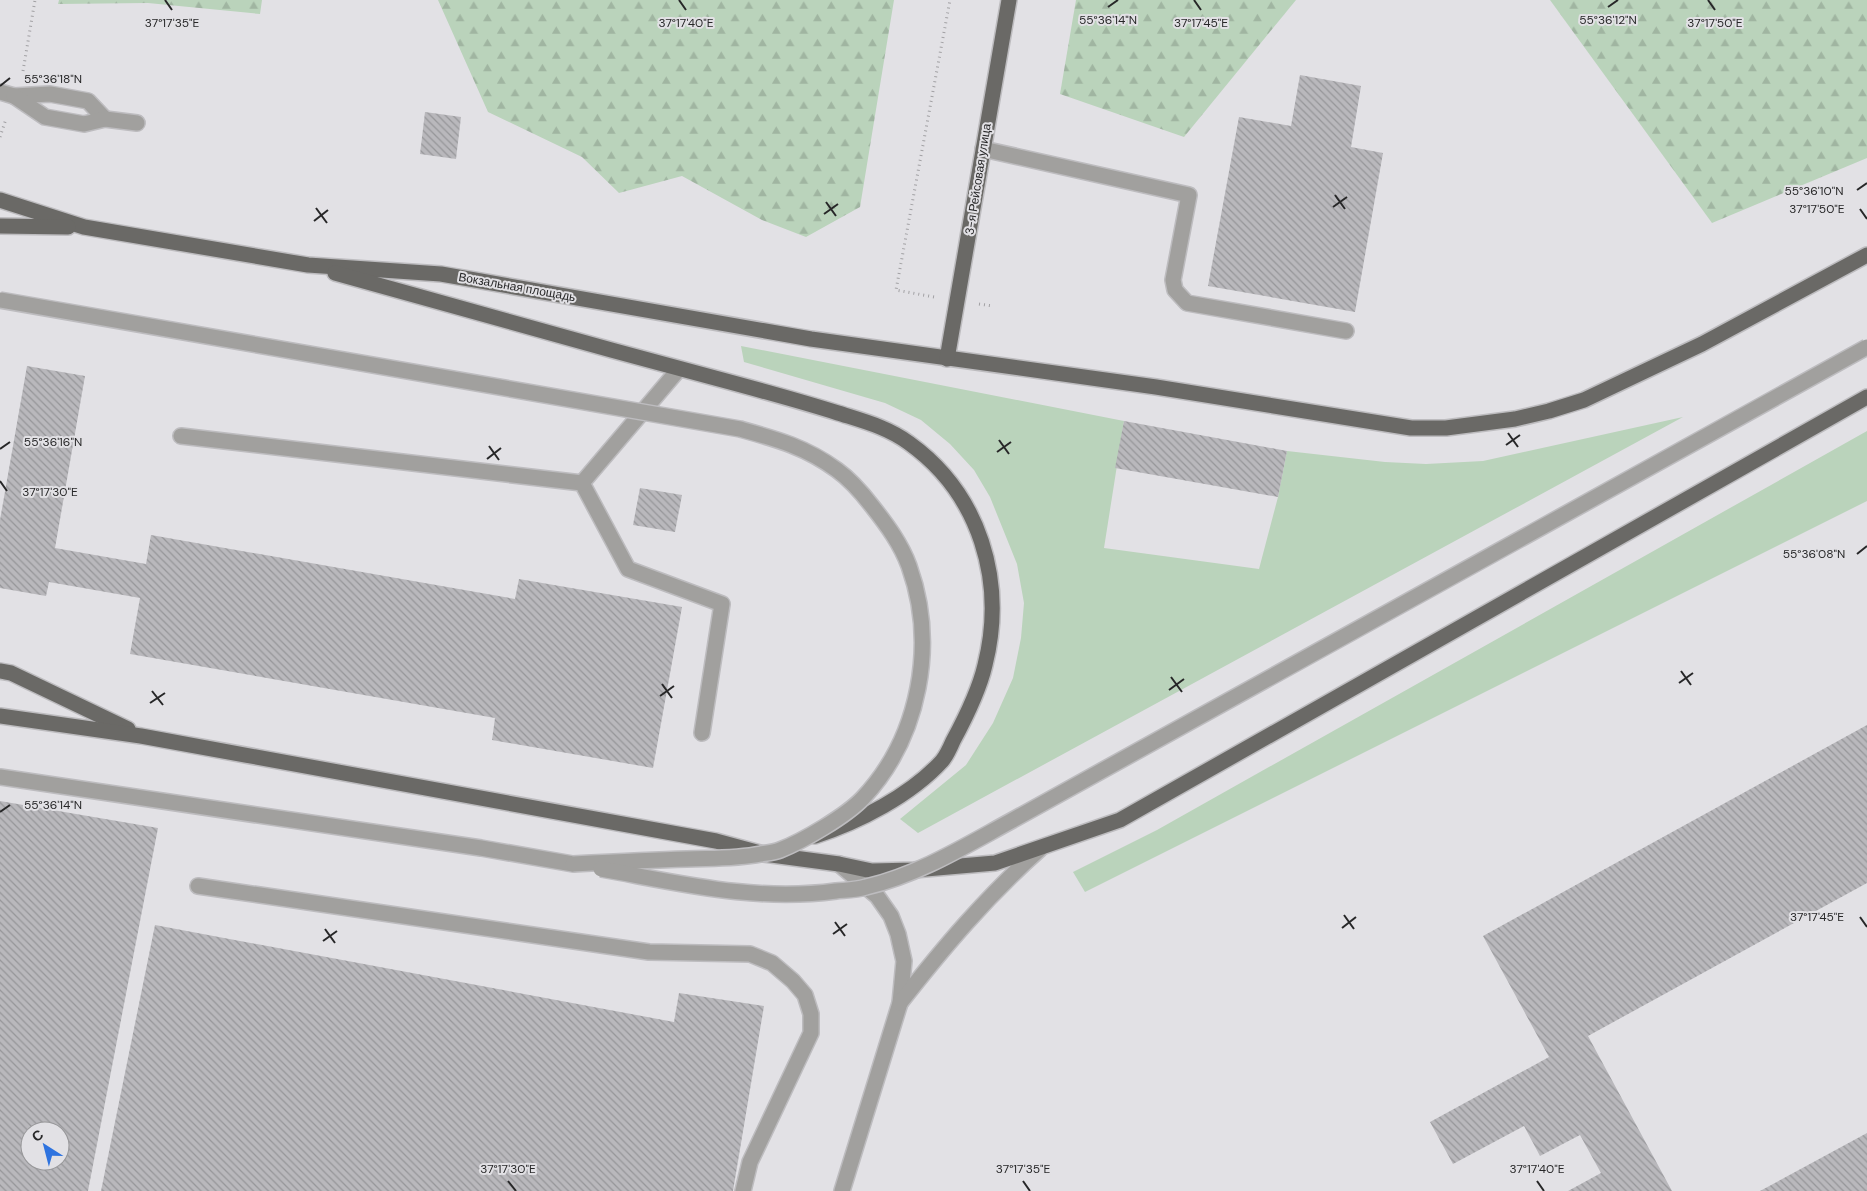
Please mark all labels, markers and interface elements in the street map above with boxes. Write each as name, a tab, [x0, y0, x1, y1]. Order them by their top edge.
text: 55°36'14"N	[1079, 12, 1137, 28]
text: 55°36'12"N	[1579, 12, 1637, 28]
text: 37°17'35"E	[145, 15, 199, 31]
text: 37°17'40"E	[659, 15, 714, 31]
text: 37°17'45"E	[1174, 15, 1228, 31]
text: 37°17'50"E	[1687, 15, 1743, 31]
text: 55°36'18"N	[24, 71, 82, 87]
street label: 3-я Рейсовая улица	[961, 122, 995, 236]
text: 55°36'10"N	[1784, 183, 1844, 199]
text: 37°17'50"E	[1789, 201, 1845, 217]
street label: Вокзальная площадь	[457, 269, 577, 305]
text: 55°36'16"N	[24, 434, 82, 450]
text: 37°17'30"E	[22, 484, 78, 500]
text: 55°36'08"N	[1783, 546, 1845, 562]
text: 55°36'14"N	[24, 797, 82, 813]
text: 37°17'45"E	[1790, 909, 1844, 925]
north arrow	[20, 1121, 70, 1171]
text: С	[28, 1125, 47, 1146]
text: 37°17'30"E	[480, 1161, 536, 1177]
text: 37°17'35"E	[996, 1161, 1050, 1177]
text: 37°17'40"E	[1510, 1161, 1565, 1177]

